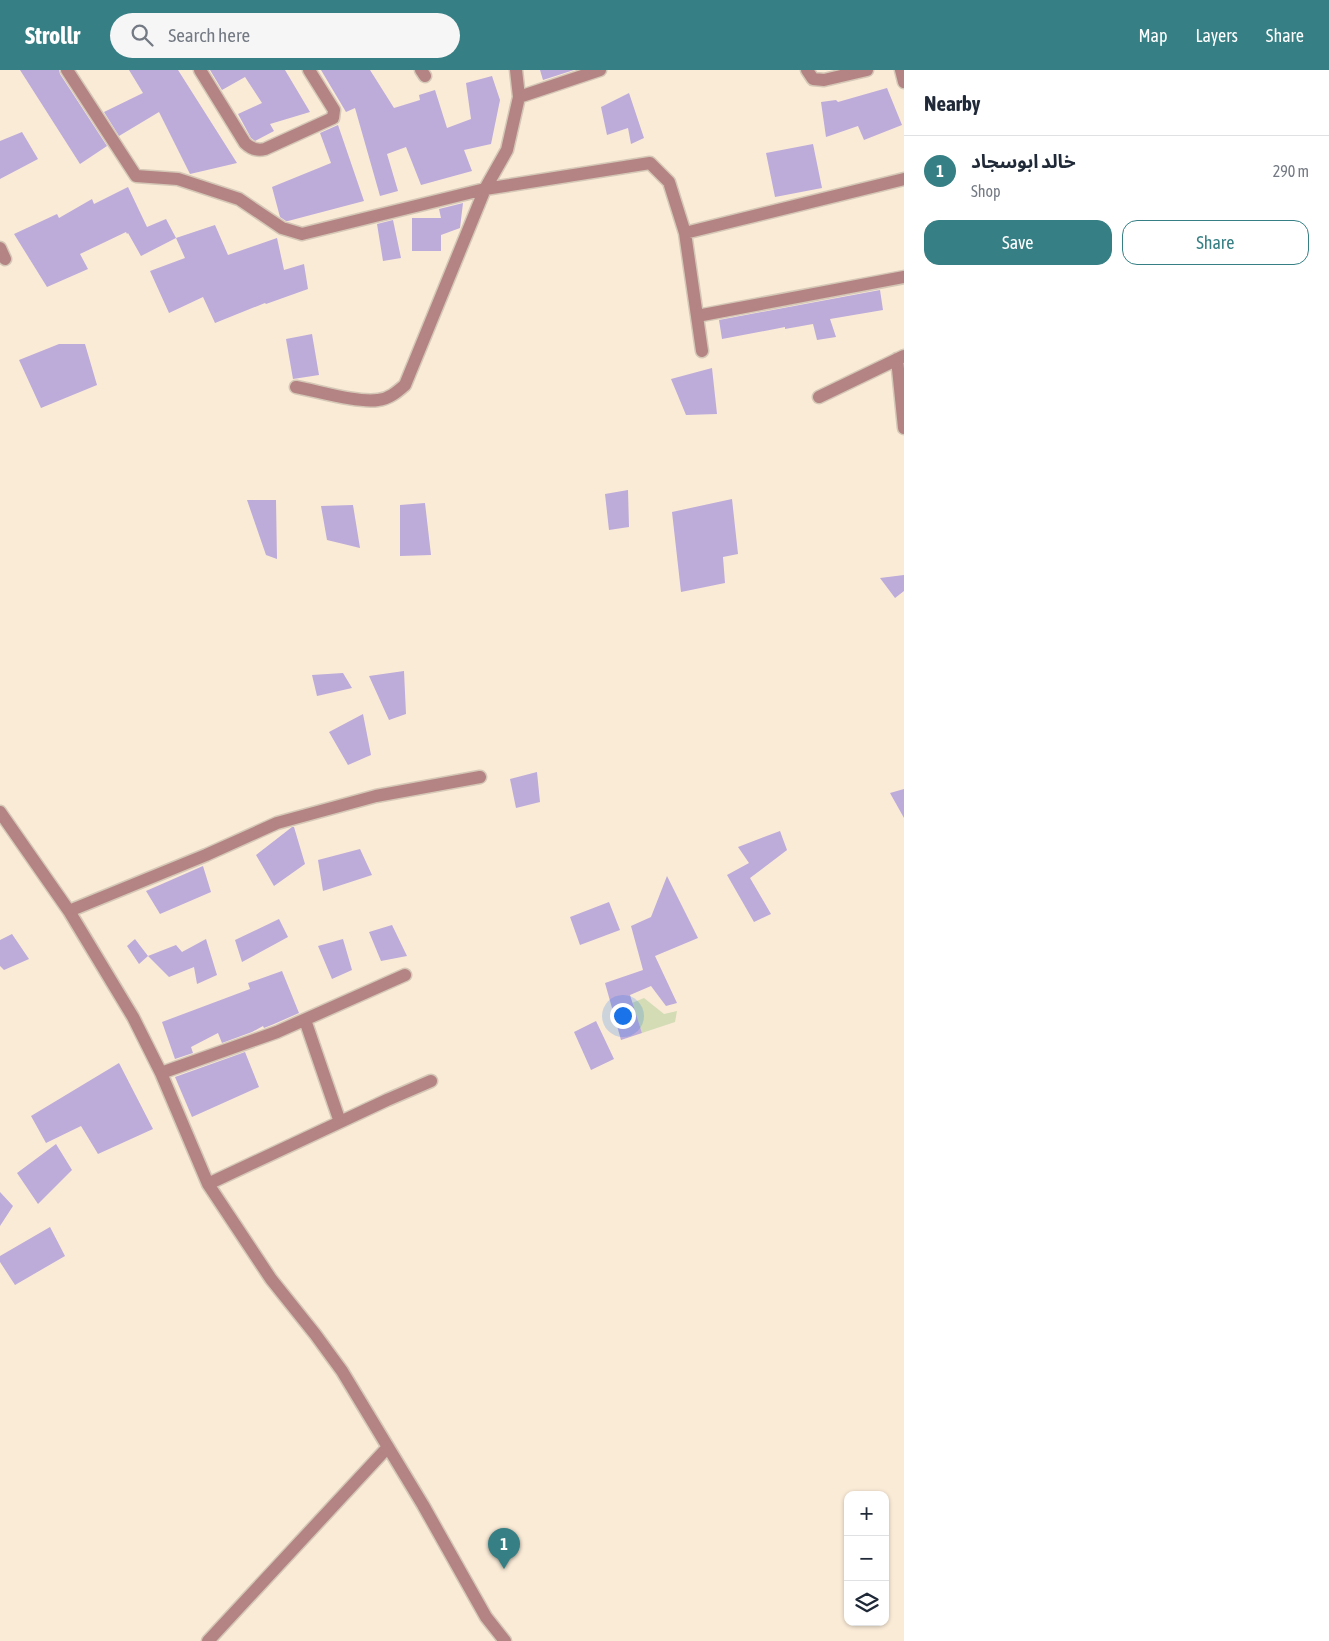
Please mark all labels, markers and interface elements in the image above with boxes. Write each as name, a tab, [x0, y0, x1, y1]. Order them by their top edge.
search box	[110, 13, 460, 58]
icon: search	[128, 21, 156, 49]
text: Strollr	[25, 22, 80, 49]
text: Search here	[168, 24, 250, 46]
text: Map	[1138, 25, 1167, 46]
text: Layers	[1195, 25, 1238, 46]
text: Share	[1266, 25, 1304, 46]
text: Nearby	[924, 91, 980, 115]
text: خالد ابوسجاد	[971, 150, 1076, 172]
text: 1	[936, 162, 944, 180]
text: 290 m	[1273, 162, 1309, 180]
text: Shop	[971, 182, 1001, 200]
button: Save	[924, 220, 1112, 265]
button: Share	[1122, 220, 1309, 265]
your location	[610, 1003, 636, 1029]
map controls	[844, 1491, 889, 1626]
button: +	[844, 1491, 889, 1536]
pin: 1	[488, 1528, 520, 1569]
button: −	[844, 1536, 889, 1581]
button: layers	[844, 1581, 889, 1626]

